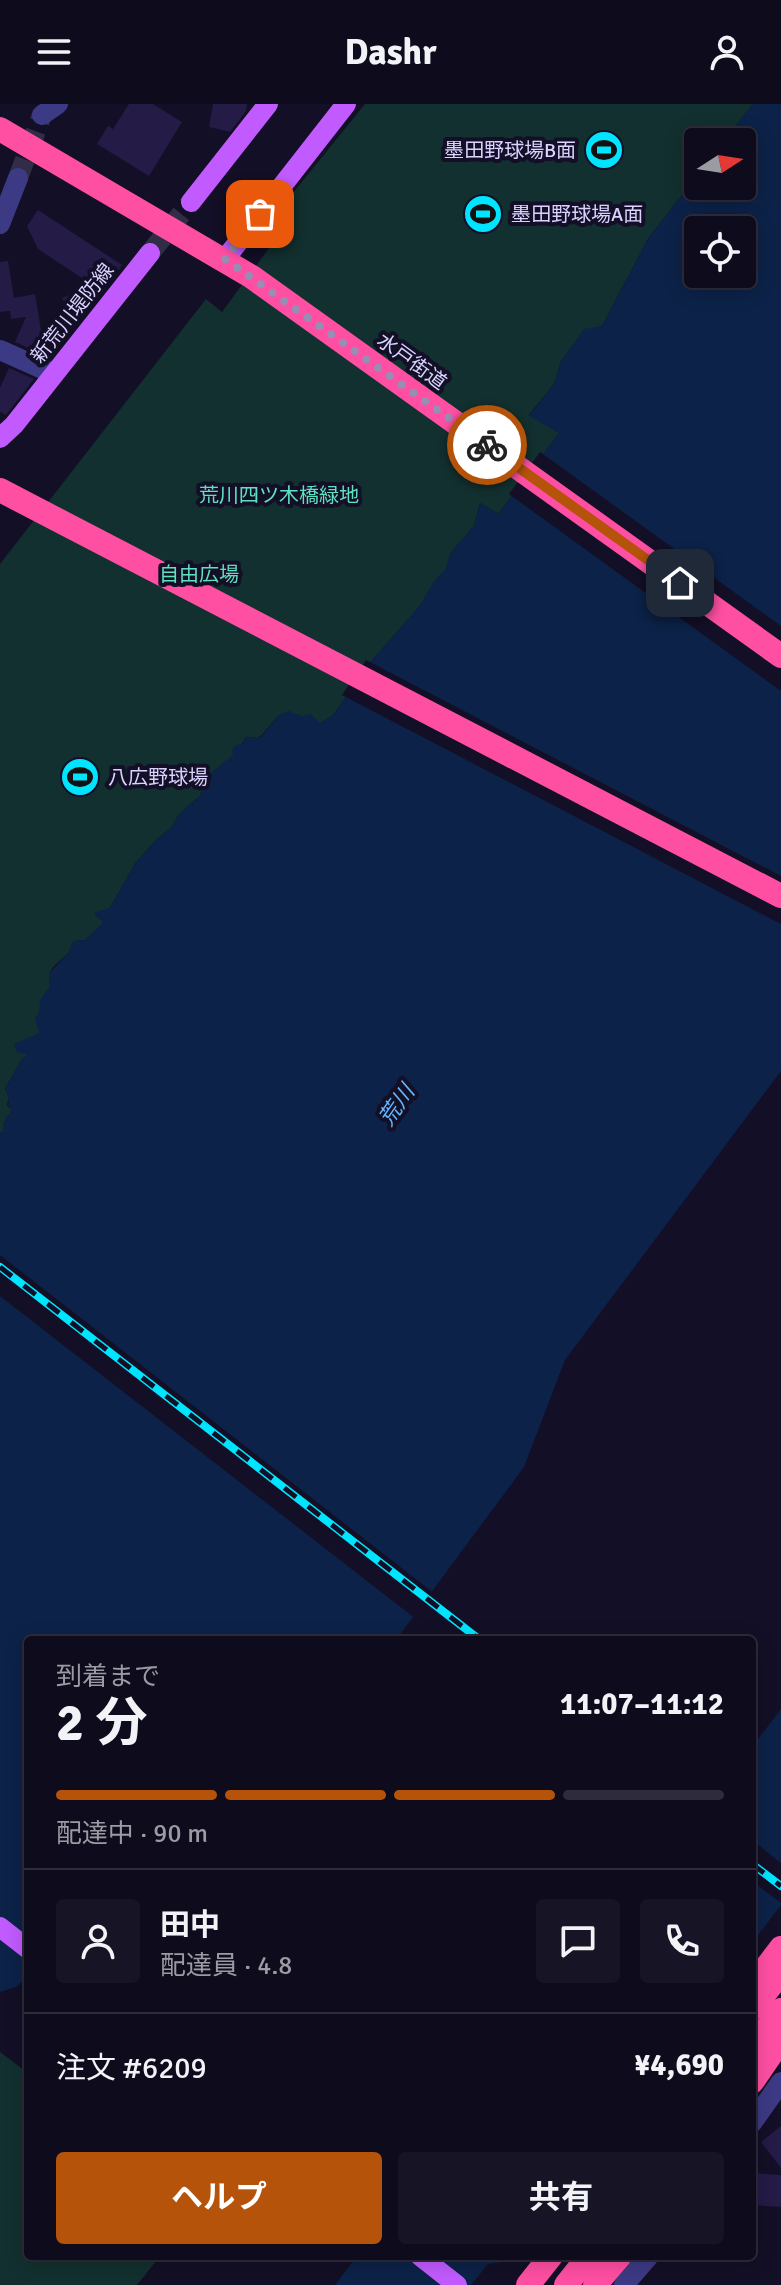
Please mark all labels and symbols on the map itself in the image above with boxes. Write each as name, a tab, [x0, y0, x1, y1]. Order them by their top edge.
north arrow	[684, 128, 756, 200]
sports icon: 墨田野球場B面	[583, 129, 625, 171]
place label: 墨田野球場B面	[444, 138, 576, 163]
pin	[226, 180, 294, 248]
sports icon: 墨田野球場A面	[462, 193, 504, 235]
place label: 墨田野球場A面	[511, 202, 643, 227]
street label: 新荒川堤防線	[26, 258, 119, 368]
street label: 水戸街道	[372, 328, 451, 395]
courier	[447, 405, 527, 485]
park label: 荒川四ツ木橋緑地	[199, 483, 359, 508]
pin	[646, 549, 714, 617]
park label: 自由広場	[159, 562, 239, 587]
sports icon: 八広野球場	[59, 756, 101, 798]
place label: 八広野球場	[108, 765, 208, 790]
water label: 荒川	[373, 1078, 421, 1131]

